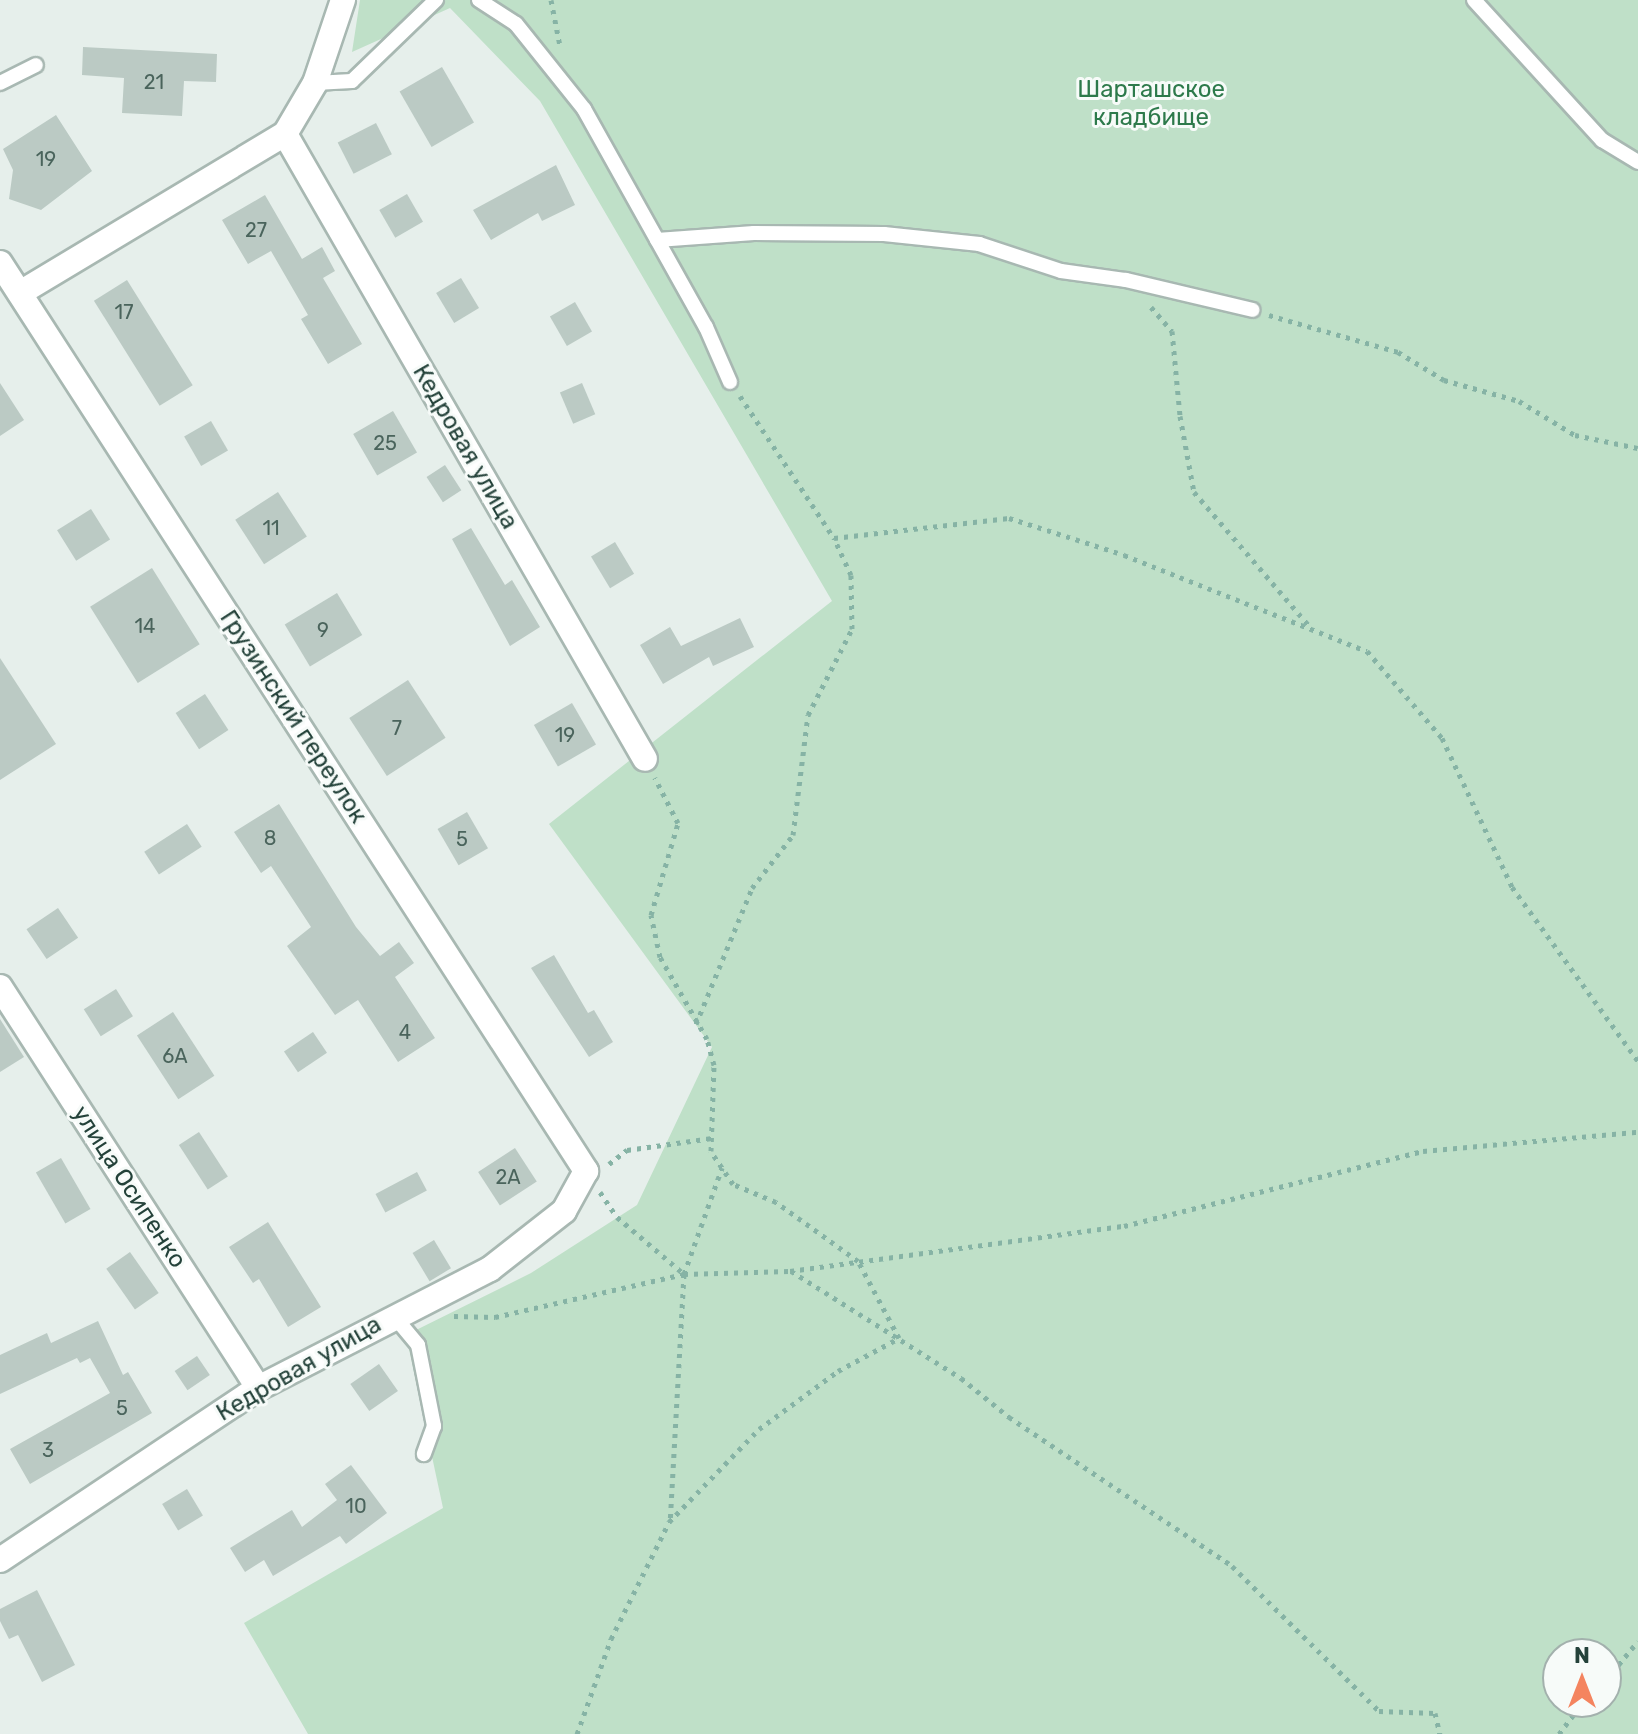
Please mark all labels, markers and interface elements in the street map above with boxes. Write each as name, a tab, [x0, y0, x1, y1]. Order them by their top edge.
house number: 21	[144, 70, 164, 94]
park label: Шарташское кладбище	[1077, 76, 1225, 132]
house number: 19	[36, 147, 56, 171]
house number: 27	[245, 218, 267, 242]
house number: 17	[115, 300, 133, 324]
street label: Кедровая улица	[406, 360, 524, 534]
house number: 25	[373, 431, 397, 455]
house number: 11	[262, 516, 280, 540]
street label: Грузинский переулок	[213, 605, 373, 829]
house number: 14	[135, 614, 155, 638]
house number: 9	[317, 618, 329, 642]
house number: 7	[392, 716, 402, 740]
house number: 19	[555, 723, 575, 747]
house number: 8	[264, 826, 276, 850]
house number: 5	[456, 827, 468, 851]
house number: 4	[399, 1020, 411, 1044]
house number: 6А	[162, 1044, 188, 1068]
street label: улица Осипенко	[66, 1101, 192, 1273]
house number: 2А	[495, 1165, 521, 1189]
street label: Кедровая улица	[212, 1310, 386, 1428]
house number: 5	[116, 1396, 128, 1420]
house number: 3	[42, 1438, 54, 1462]
house number: 10	[345, 1494, 367, 1518]
north arrow	[1542, 1638, 1622, 1718]
text: N	[1574, 1642, 1590, 1669]

